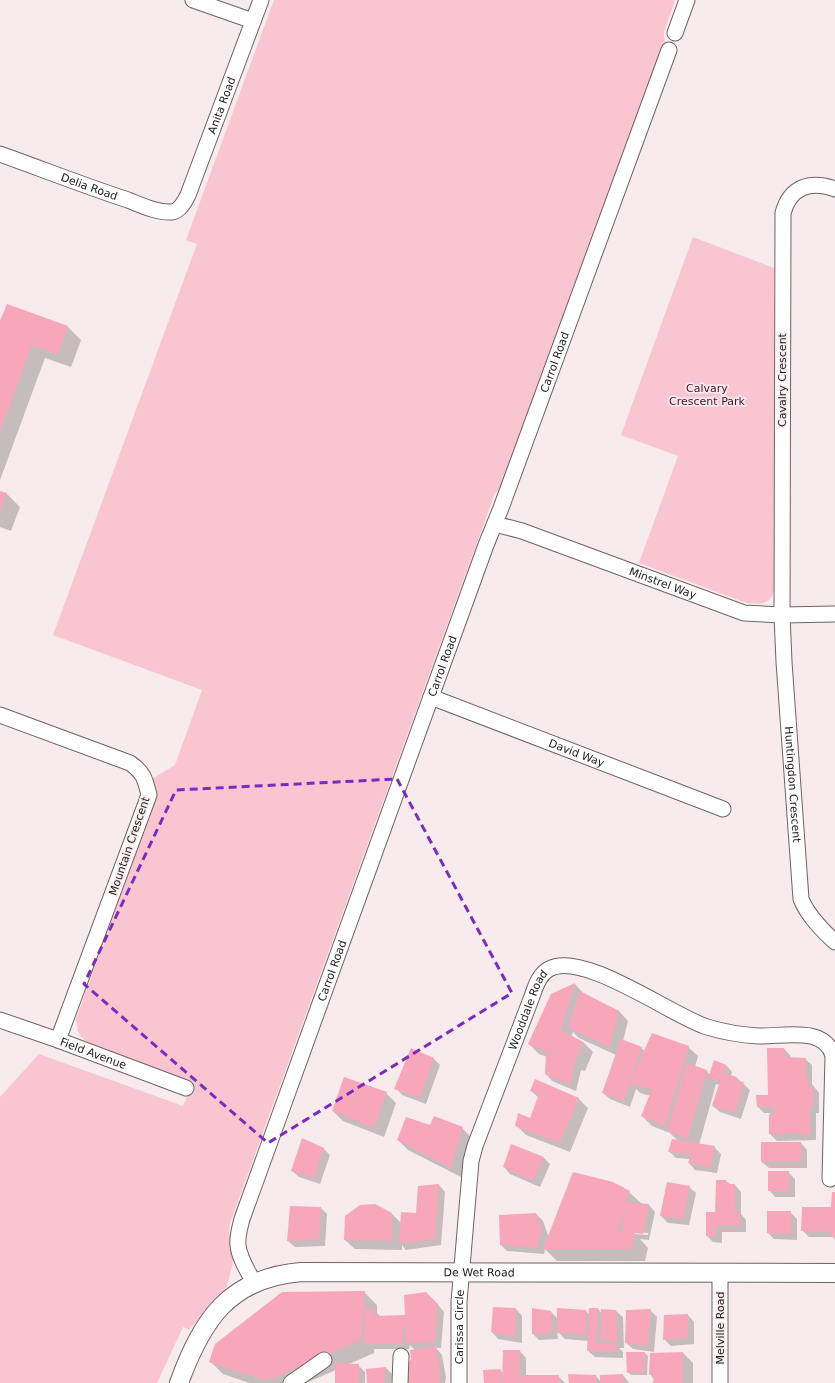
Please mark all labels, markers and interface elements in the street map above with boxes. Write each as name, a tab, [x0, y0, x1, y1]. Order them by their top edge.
street label: Anita Road	[205, 75, 239, 136]
street label: Delia Road	[59, 171, 119, 203]
street label: Carrol Road	[538, 330, 572, 395]
street label: Cavalry Crescent	[776, 332, 789, 427]
park label: Calvary Crescent Park	[669, 382, 746, 408]
street label: Minstrel Way	[627, 565, 698, 602]
street label: Carrol Road	[426, 634, 460, 699]
street label: Huntingdon Crescent	[782, 726, 803, 844]
street label: David Way	[547, 737, 607, 770]
street label: Mountain Crescent	[107, 795, 153, 897]
street label: Carrol Road	[315, 939, 349, 1003]
street label: Wooddale Road	[506, 967, 550, 1052]
street label: Field Avenue	[58, 1035, 128, 1072]
street label: De Wet Road	[444, 1266, 515, 1279]
street label: Carissa Circle	[453, 1289, 467, 1364]
street label: Melville Road	[714, 1292, 727, 1364]

